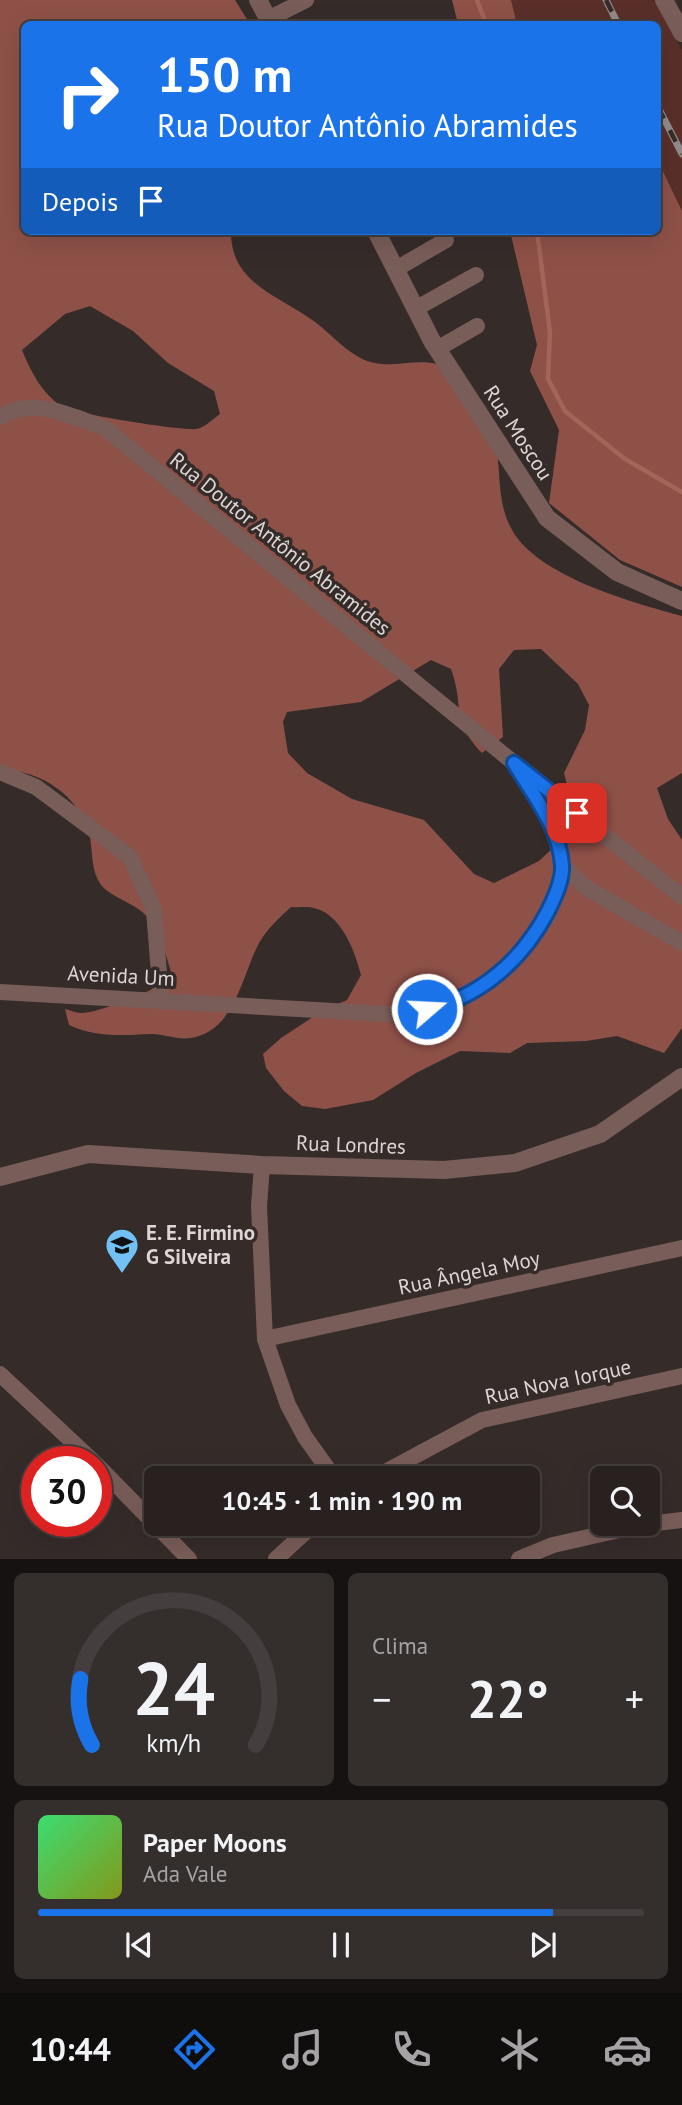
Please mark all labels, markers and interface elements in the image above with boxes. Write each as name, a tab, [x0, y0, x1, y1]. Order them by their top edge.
text: 150 m	[157, 42, 292, 106]
icon: right	[42, 49, 133, 140]
text: Rua Doutor Antônio Abramides	[157, 104, 578, 146]
icon: arrive	[132, 182, 170, 220]
text: Depois	[42, 185, 118, 218]
street label: Rua Moscou	[478, 380, 559, 485]
street label: Rua Doutor Antônio Abramides	[165, 446, 396, 641]
pin	[547, 783, 607, 843]
icon: arrive	[558, 794, 596, 832]
street label: Avenida Um	[67, 959, 175, 992]
position arrow	[390, 972, 464, 1046]
street label: Rua Londres	[296, 1129, 406, 1160]
place label: E. E. Firmino G Silveira	[146, 1219, 255, 1270]
school or university icon: E. E. Firmino G Silveira	[103, 1226, 141, 1275]
street label: Rua Ângela Moy	[396, 1244, 542, 1301]
street label: Rua Nova Iorque	[482, 1353, 633, 1410]
speed limit sign: 30	[21, 1446, 112, 1537]
map controls	[590, 1466, 660, 1536]
button: search	[590, 1466, 660, 1536]
text: 10:45 · 1 min · 190 m	[222, 1484, 462, 1517]
text: Clima	[372, 1631, 428, 1660]
text: 24	[133, 1642, 215, 1736]
text: 22°	[467, 1665, 549, 1732]
text: −	[372, 1674, 391, 1723]
text: +	[625, 1674, 644, 1723]
text: km/h	[147, 1727, 201, 1759]
text: Paper Moons	[143, 1826, 287, 1859]
text: Ada Vale	[143, 1859, 227, 1888]
icon: previous	[120, 1926, 158, 1964]
icon: pause	[322, 1926, 360, 1964]
icon: next	[524, 1926, 562, 1964]
icon: directions	[170, 2025, 219, 2074]
icon: music	[278, 2025, 327, 2074]
icon: phone	[387, 2025, 436, 2074]
icon: climate	[495, 2025, 544, 2074]
icon: car	[603, 2025, 652, 2074]
text: 10:44	[30, 2028, 111, 2070]

